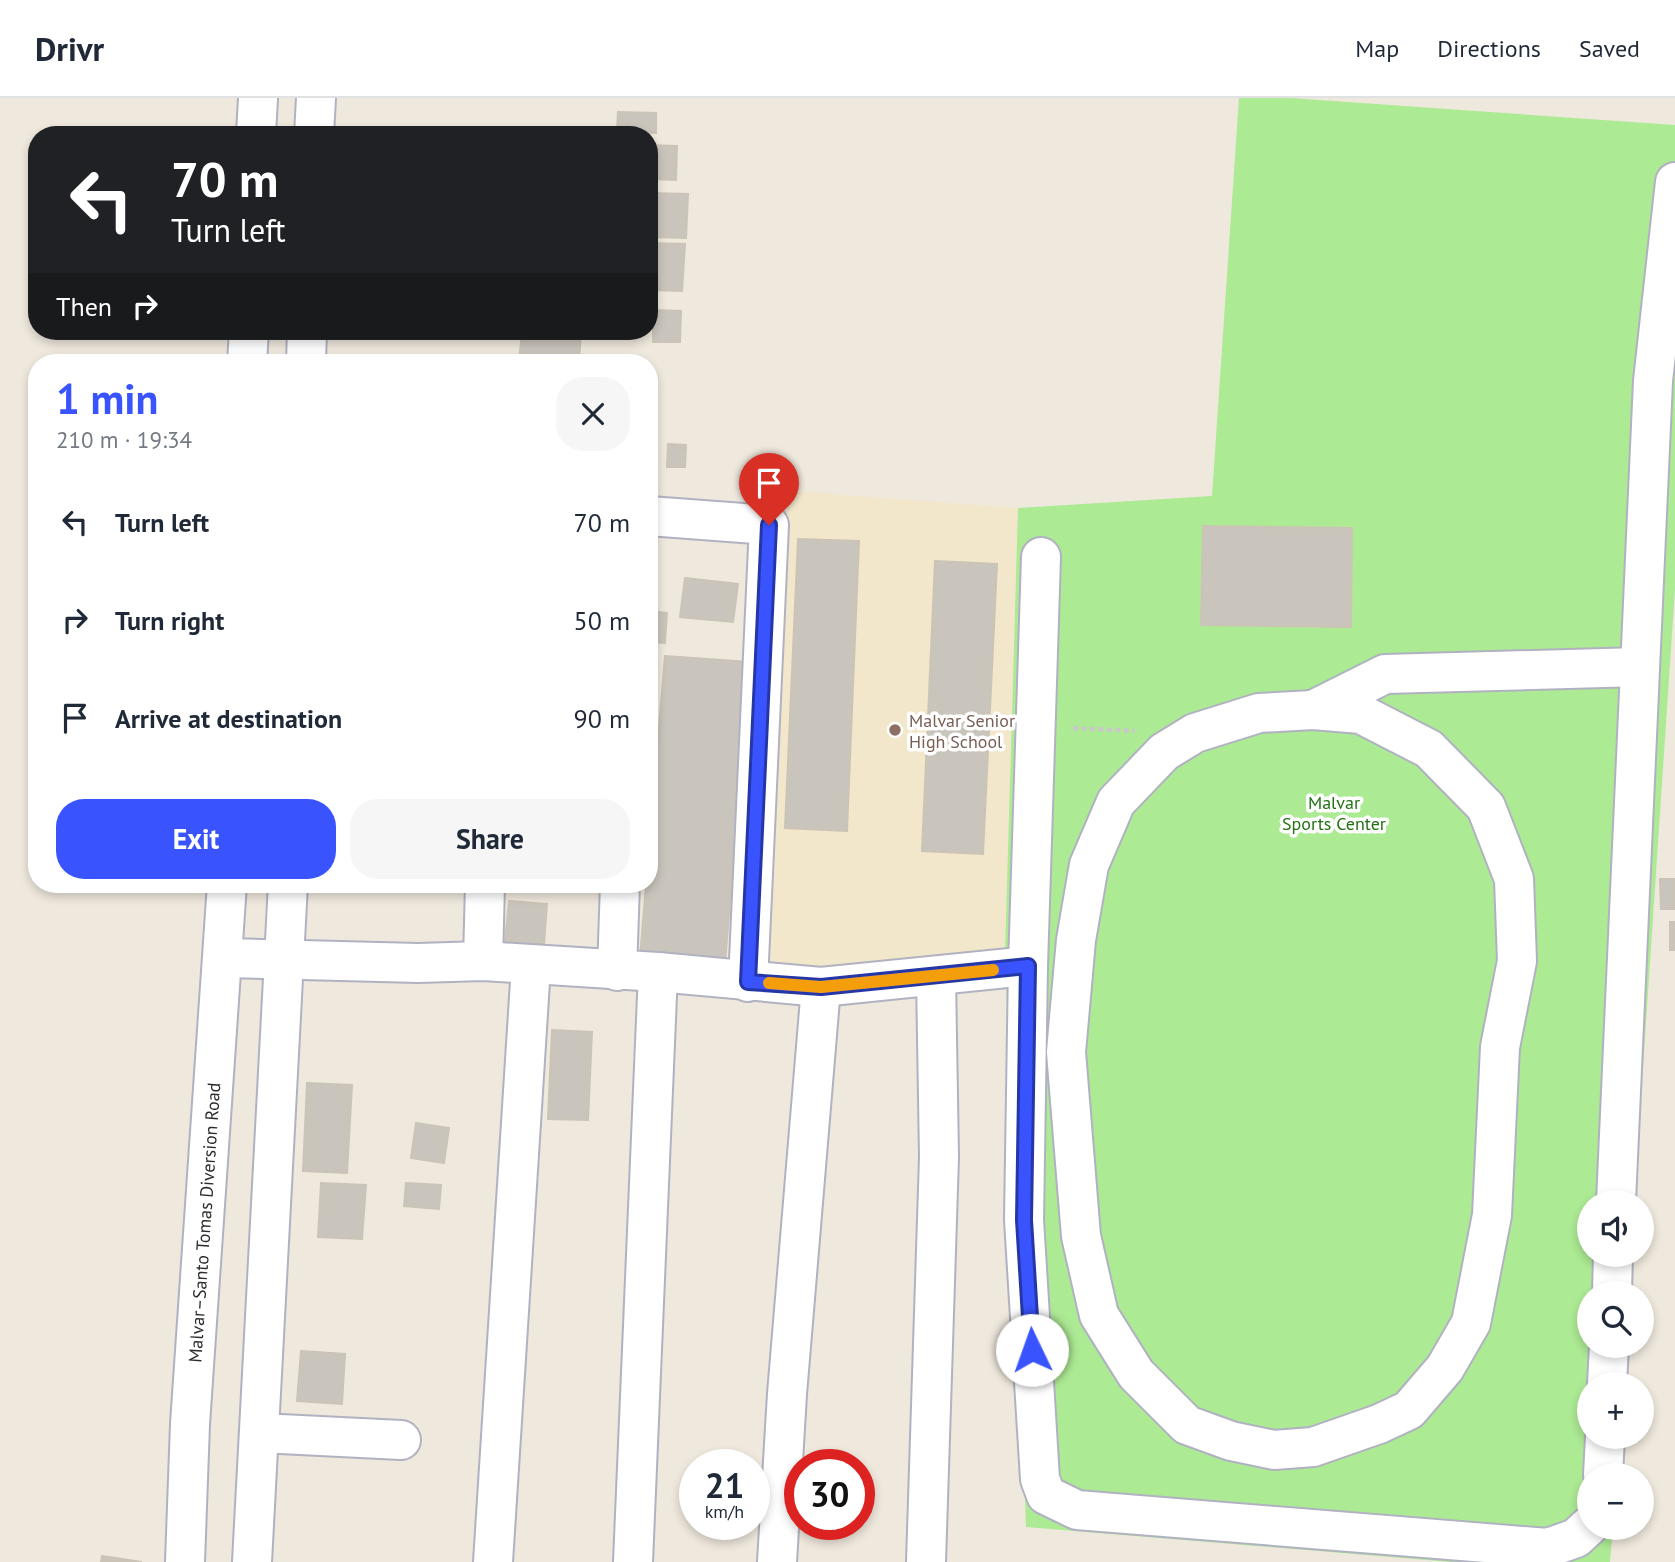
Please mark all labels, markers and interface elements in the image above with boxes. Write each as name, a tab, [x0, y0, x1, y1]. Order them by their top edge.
text: Drivr	[35, 27, 104, 70]
text: Map	[1355, 33, 1399, 64]
text: Directions	[1437, 33, 1541, 64]
text: Saved	[1579, 33, 1640, 64]
text: 70 m	[171, 147, 278, 211]
icon: left	[56, 154, 147, 245]
text: Turn left	[171, 209, 286, 251]
icon: right	[126, 287, 164, 325]
text: Then	[56, 290, 112, 323]
text: 1 min	[56, 371, 158, 426]
button: close	[556, 377, 630, 451]
text: 210 m · 19:34	[56, 425, 192, 454]
pin	[739, 453, 799, 525]
icon: arrive	[750, 464, 788, 502]
icon: left	[56, 503, 94, 541]
text: Turn left	[115, 506, 209, 539]
text: 70 m	[574, 506, 630, 539]
icon: right	[56, 601, 94, 639]
text: Turn right	[115, 604, 224, 637]
text: 50 m	[574, 604, 630, 637]
icon: arrive	[56, 699, 94, 737]
text: Arrive at destination	[115, 702, 342, 735]
text: 90 m	[574, 702, 630, 735]
place label: Malvar Senior High School	[909, 709, 1015, 753]
marker: Malvar Senior High School	[887, 722, 903, 738]
park label: Malvar Sports Center	[1282, 791, 1386, 835]
button: Exit	[56, 799, 336, 879]
button: Share	[350, 799, 630, 879]
street label: Malvar–Santo Tomas Diversion Road	[183, 1082, 225, 1363]
map controls	[1577, 1190, 1654, 1540]
button: sound	[1577, 1190, 1654, 1267]
button: search	[1577, 1281, 1654, 1358]
position arrow	[995, 1313, 1069, 1387]
button: +	[1577, 1372, 1654, 1449]
speed limit sign: 30	[784, 1449, 875, 1540]
text: 21	[705, 1462, 744, 1508]
button: −	[1577, 1463, 1654, 1540]
text: km/h	[705, 1500, 744, 1523]

